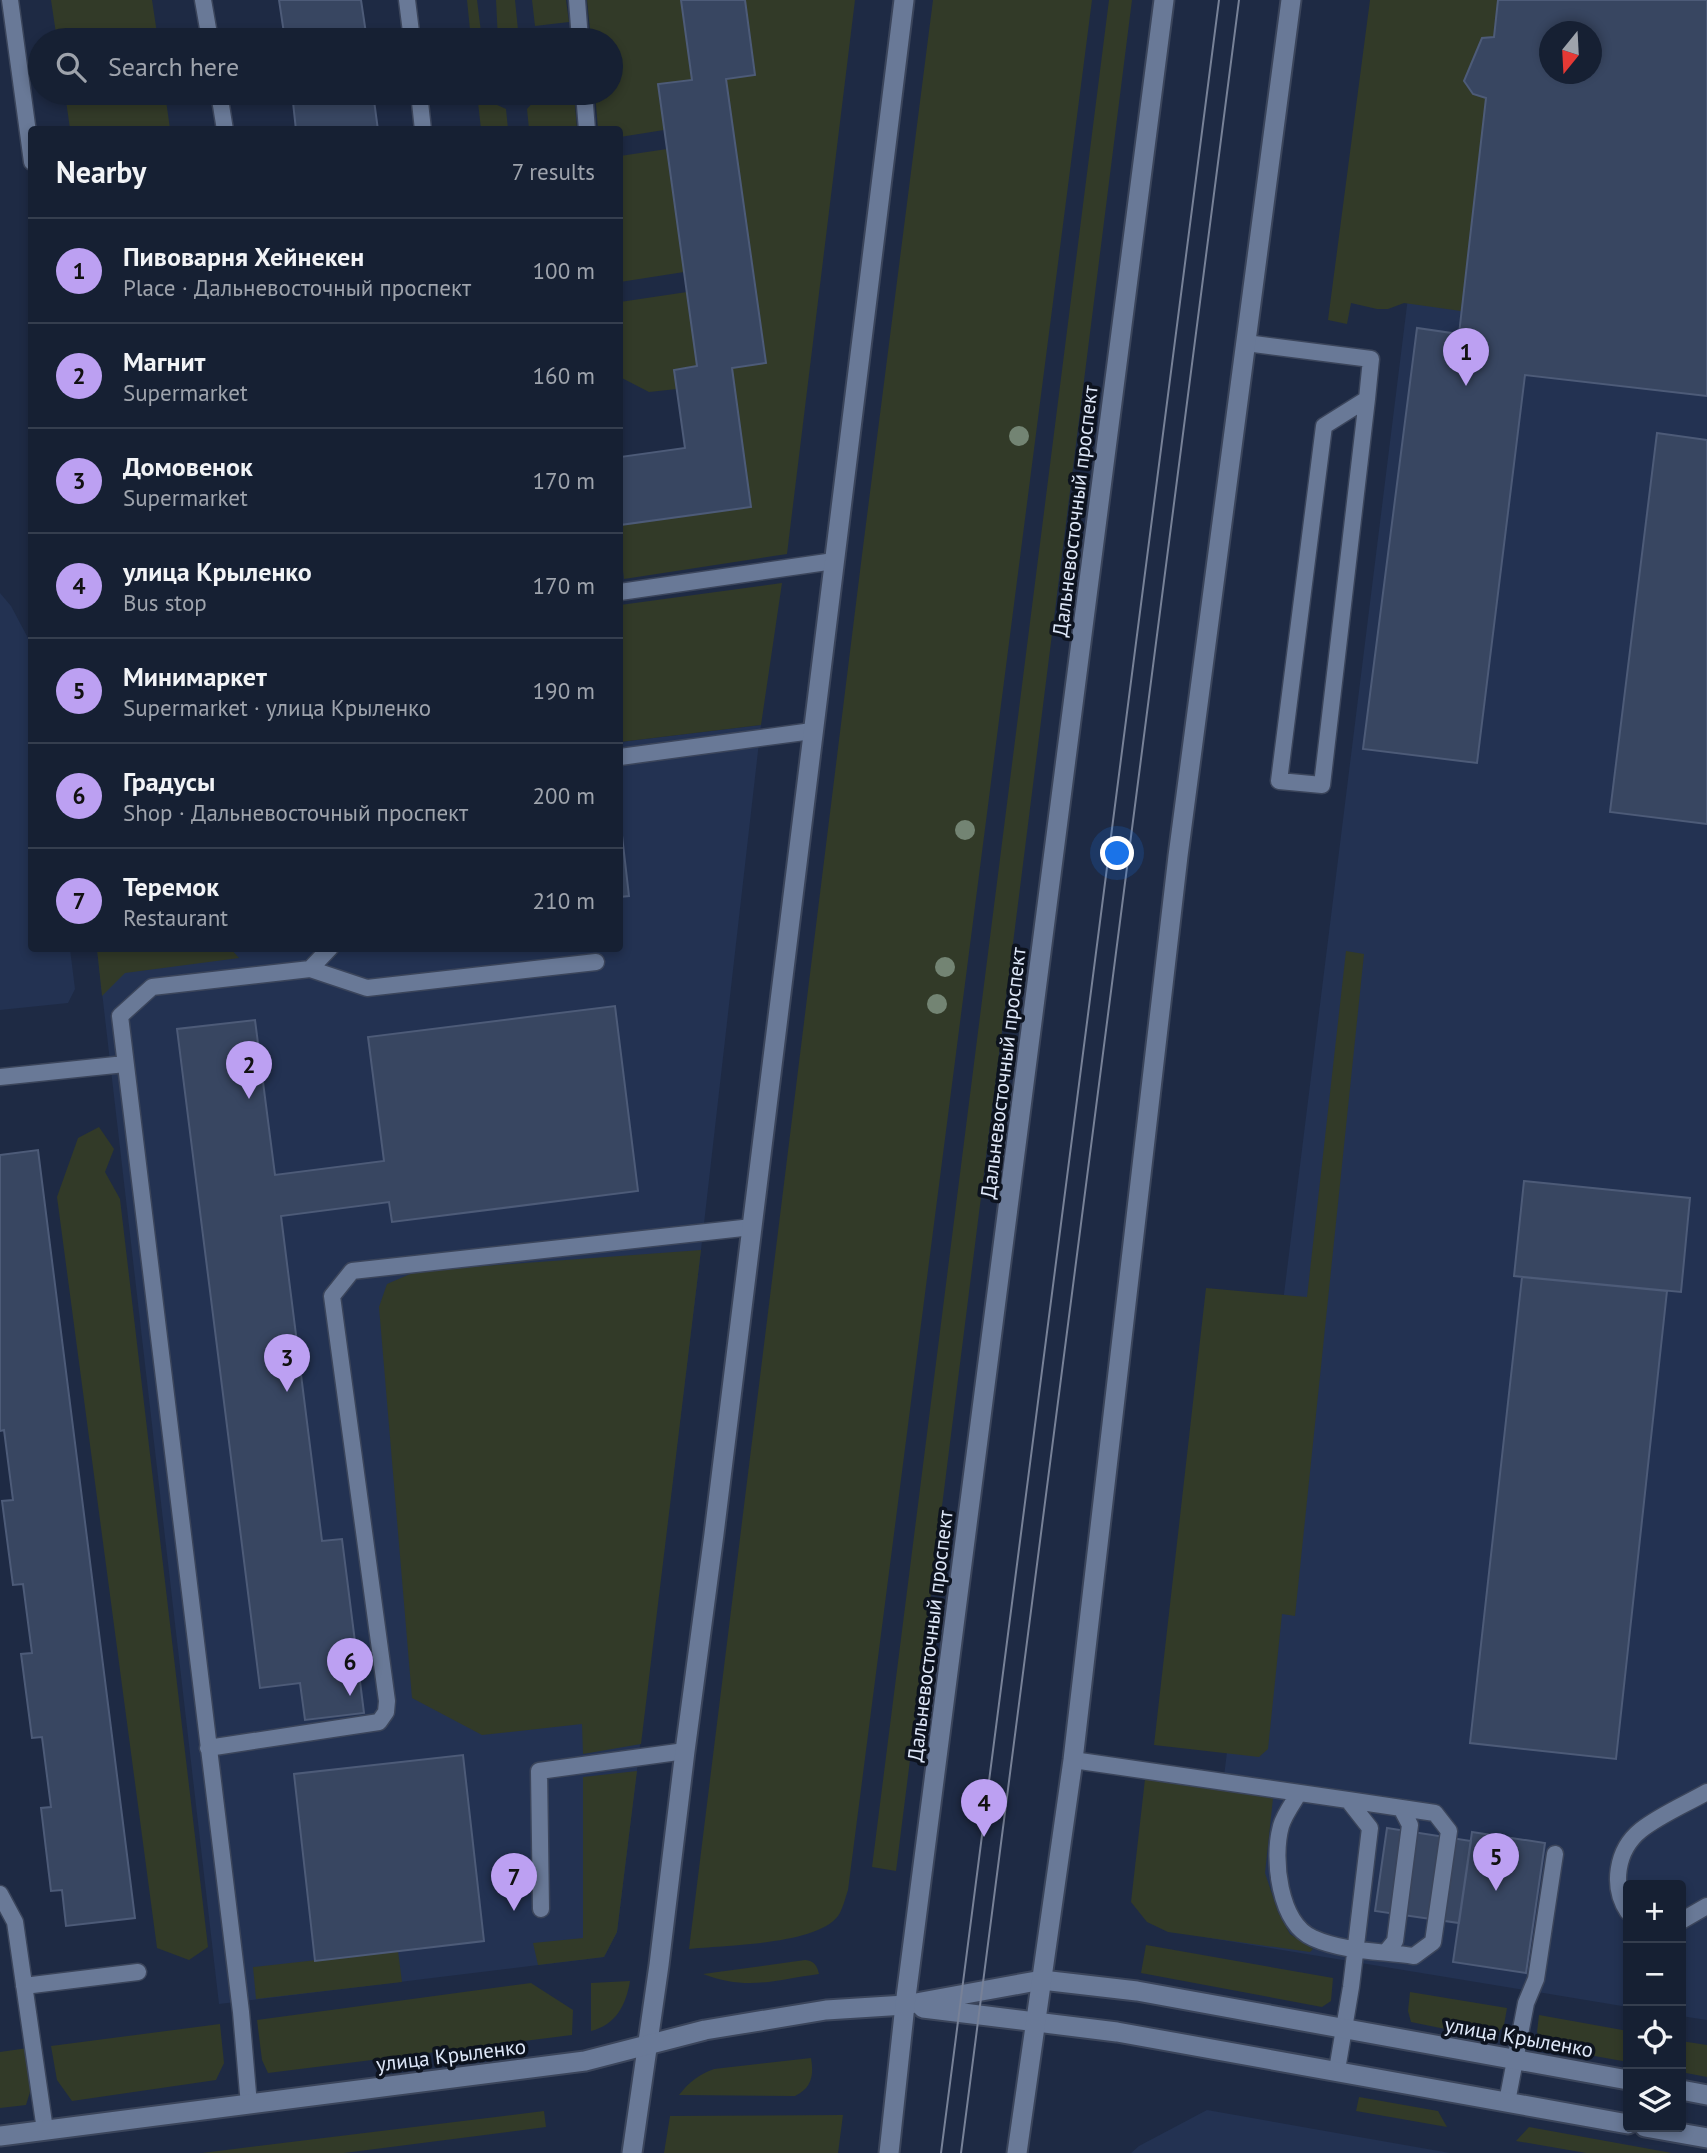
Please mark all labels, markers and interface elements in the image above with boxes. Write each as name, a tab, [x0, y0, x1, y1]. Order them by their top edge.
north arrow	[1539, 21, 1602, 84]
search box	[28, 28, 623, 105]
icon: search	[52, 48, 90, 86]
text: Search here	[108, 50, 239, 83]
text: Nearby	[56, 152, 146, 191]
text: 7 results	[512, 157, 595, 186]
text: Пивоварня Хейнекен	[123, 240, 364, 273]
text: 1	[72, 256, 86, 285]
text: 100 m	[533, 256, 595, 285]
text: Place · Дальневосточный проспект	[123, 273, 471, 302]
pin: 1	[1443, 328, 1489, 386]
text: Магнит	[123, 345, 205, 378]
text: 2	[72, 361, 86, 390]
text: 160 m	[533, 361, 595, 390]
text: Supermarket	[123, 378, 248, 407]
street label: Дальневосточный проспект	[1046, 383, 1104, 638]
text: Домовенок	[123, 450, 253, 483]
text: 3	[72, 466, 86, 495]
text: 170 m	[533, 466, 595, 495]
text: Supermarket	[123, 483, 248, 512]
text: улица Крыленко	[123, 555, 312, 588]
text: 4	[72, 571, 86, 600]
text: 170 m	[533, 571, 595, 600]
text: Bus stop	[123, 588, 207, 617]
text: Минимаркет	[123, 660, 267, 693]
text: 5	[72, 676, 86, 705]
text: 190 m	[533, 676, 595, 705]
text: Supermarket · улица Крыленко	[123, 693, 431, 722]
text: Градусы	[123, 765, 215, 798]
text: 6	[72, 781, 86, 810]
text: 200 m	[533, 781, 595, 810]
text: Shop · Дальневосточный проспект	[123, 798, 468, 827]
your location	[1100, 836, 1134, 870]
text: Теремок	[123, 870, 219, 903]
text: 7	[72, 886, 86, 915]
text: 210 m	[533, 886, 595, 915]
text: Restaurant	[123, 903, 228, 932]
street label: Дальневосточный проспект	[974, 945, 1032, 1200]
pin: 2	[226, 1041, 272, 1099]
pin: 3	[264, 1334, 310, 1392]
street label: Дальневосточный проспект	[901, 1508, 959, 1763]
pin: 6	[327, 1638, 373, 1696]
pin: 4	[961, 1779, 1007, 1837]
pin: 5	[1473, 1833, 1519, 1891]
pin: 7	[491, 1853, 537, 1911]
map controls	[1623, 1880, 1686, 2132]
button: +	[1623, 1880, 1686, 1943]
button: −	[1623, 1943, 1686, 2006]
button: locate	[1623, 2006, 1686, 2069]
street label: улица Крыленко	[1442, 2011, 1596, 2063]
street label: улица Крыленко	[375, 2032, 527, 2078]
button: layers	[1623, 2069, 1686, 2132]

